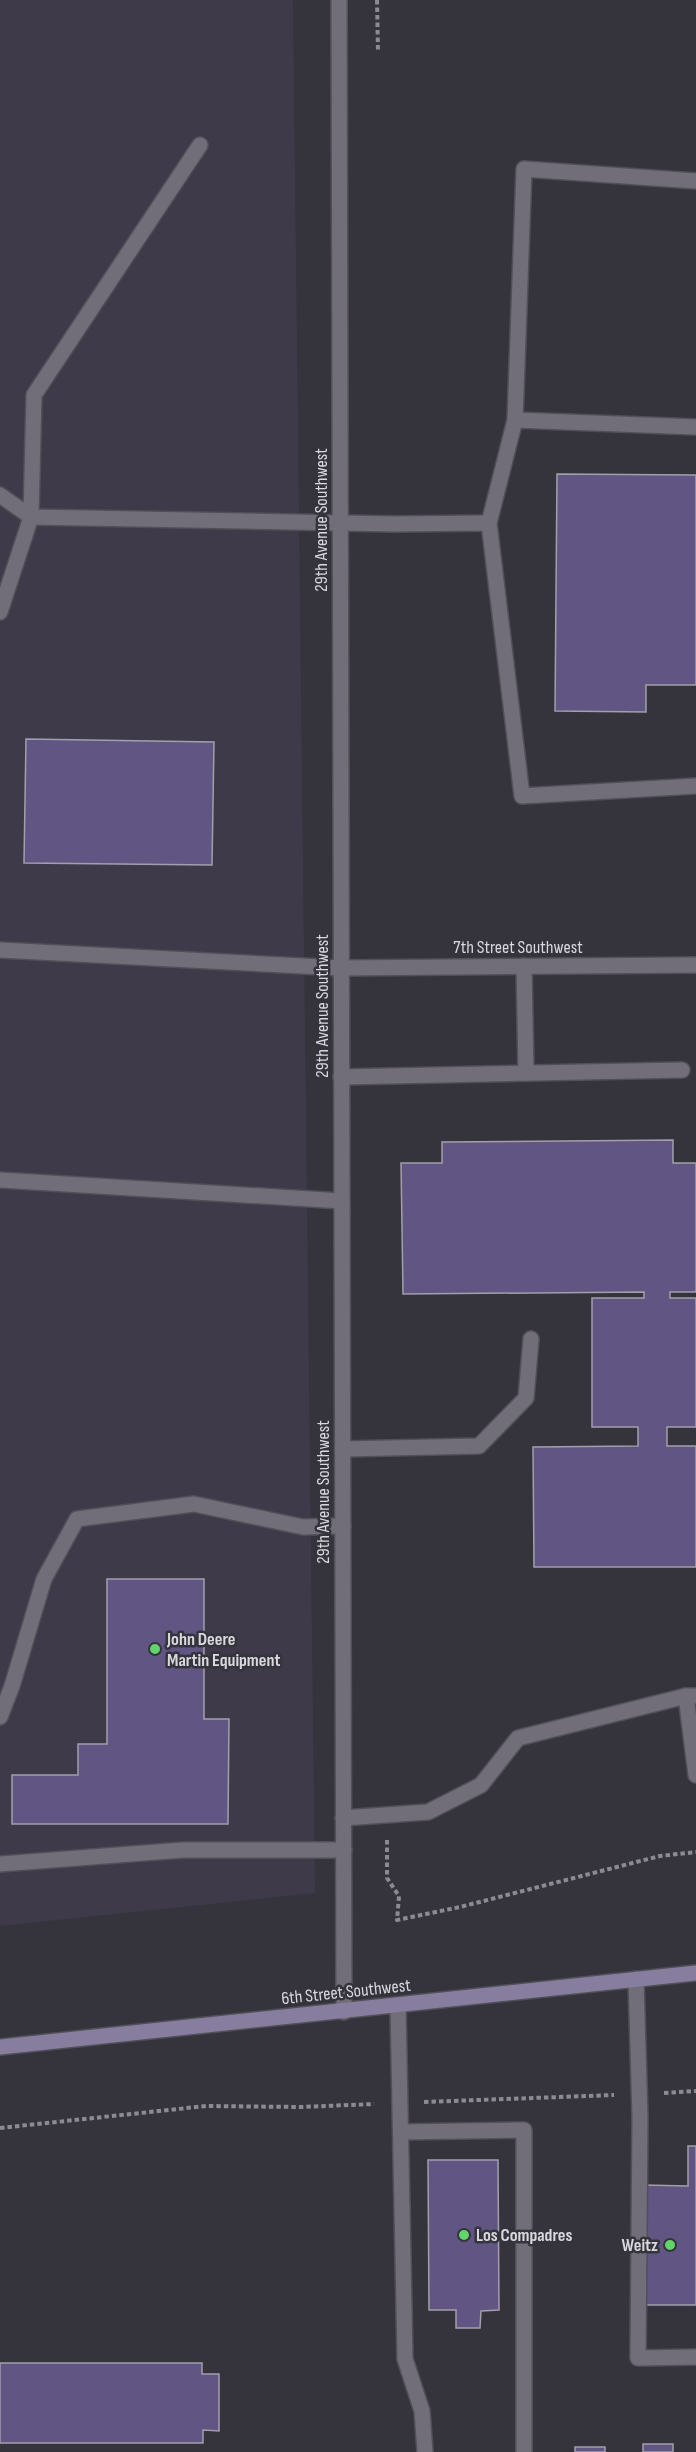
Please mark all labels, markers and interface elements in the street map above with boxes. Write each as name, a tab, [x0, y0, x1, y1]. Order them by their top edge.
street label: 29th Avenue Southwest	[311, 448, 332, 592]
street label: 29th Avenue Southwest	[312, 934, 333, 1078]
street label: 7th Street Southwest	[453, 937, 583, 958]
street label: 29th Avenue Southwest	[313, 1420, 334, 1564]
place label: John Deere Martin Equipment	[166, 1629, 281, 1671]
marker: John Deere Martin Equipment	[148, 1642, 162, 1656]
street label: 6th Street Southwest	[280, 1975, 412, 2009]
place label: Los Compadres	[476, 2225, 572, 2246]
marker: Los Compadres	[457, 2228, 471, 2242]
place label: Weitz	[622, 2235, 658, 2256]
marker: Weitz	[663, 2238, 677, 2252]

